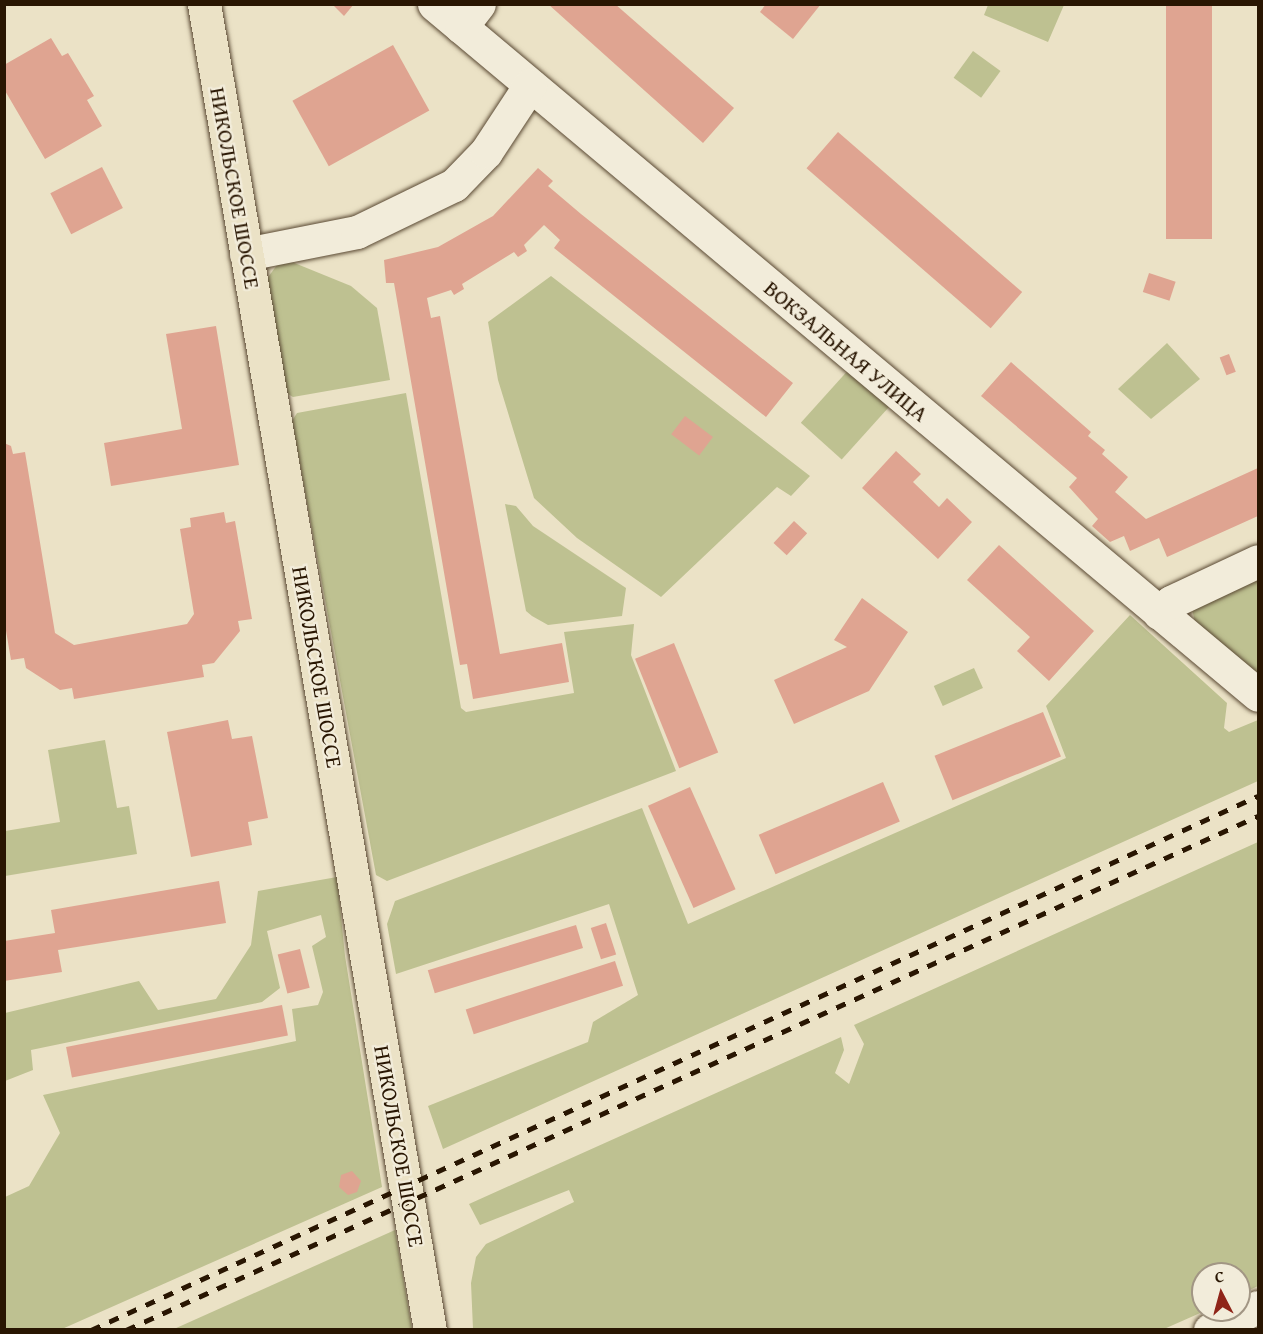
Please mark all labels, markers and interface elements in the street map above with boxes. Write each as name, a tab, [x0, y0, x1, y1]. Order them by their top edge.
street label: НИКОЛЬСКОЕ ШОССЕ	[204, 85, 266, 291]
street label: ВОКЗАЛЬНАЯ УЛИЦА	[759, 275, 933, 427]
street label: НИКОЛЬСКОЕ ШОССЕ	[286, 564, 348, 770]
street label: НИКОЛЬСКОЕ ШОССЕ	[368, 1043, 430, 1249]
north arrow	[1191, 1262, 1251, 1322]
text: С	[1214, 1264, 1225, 1288]

